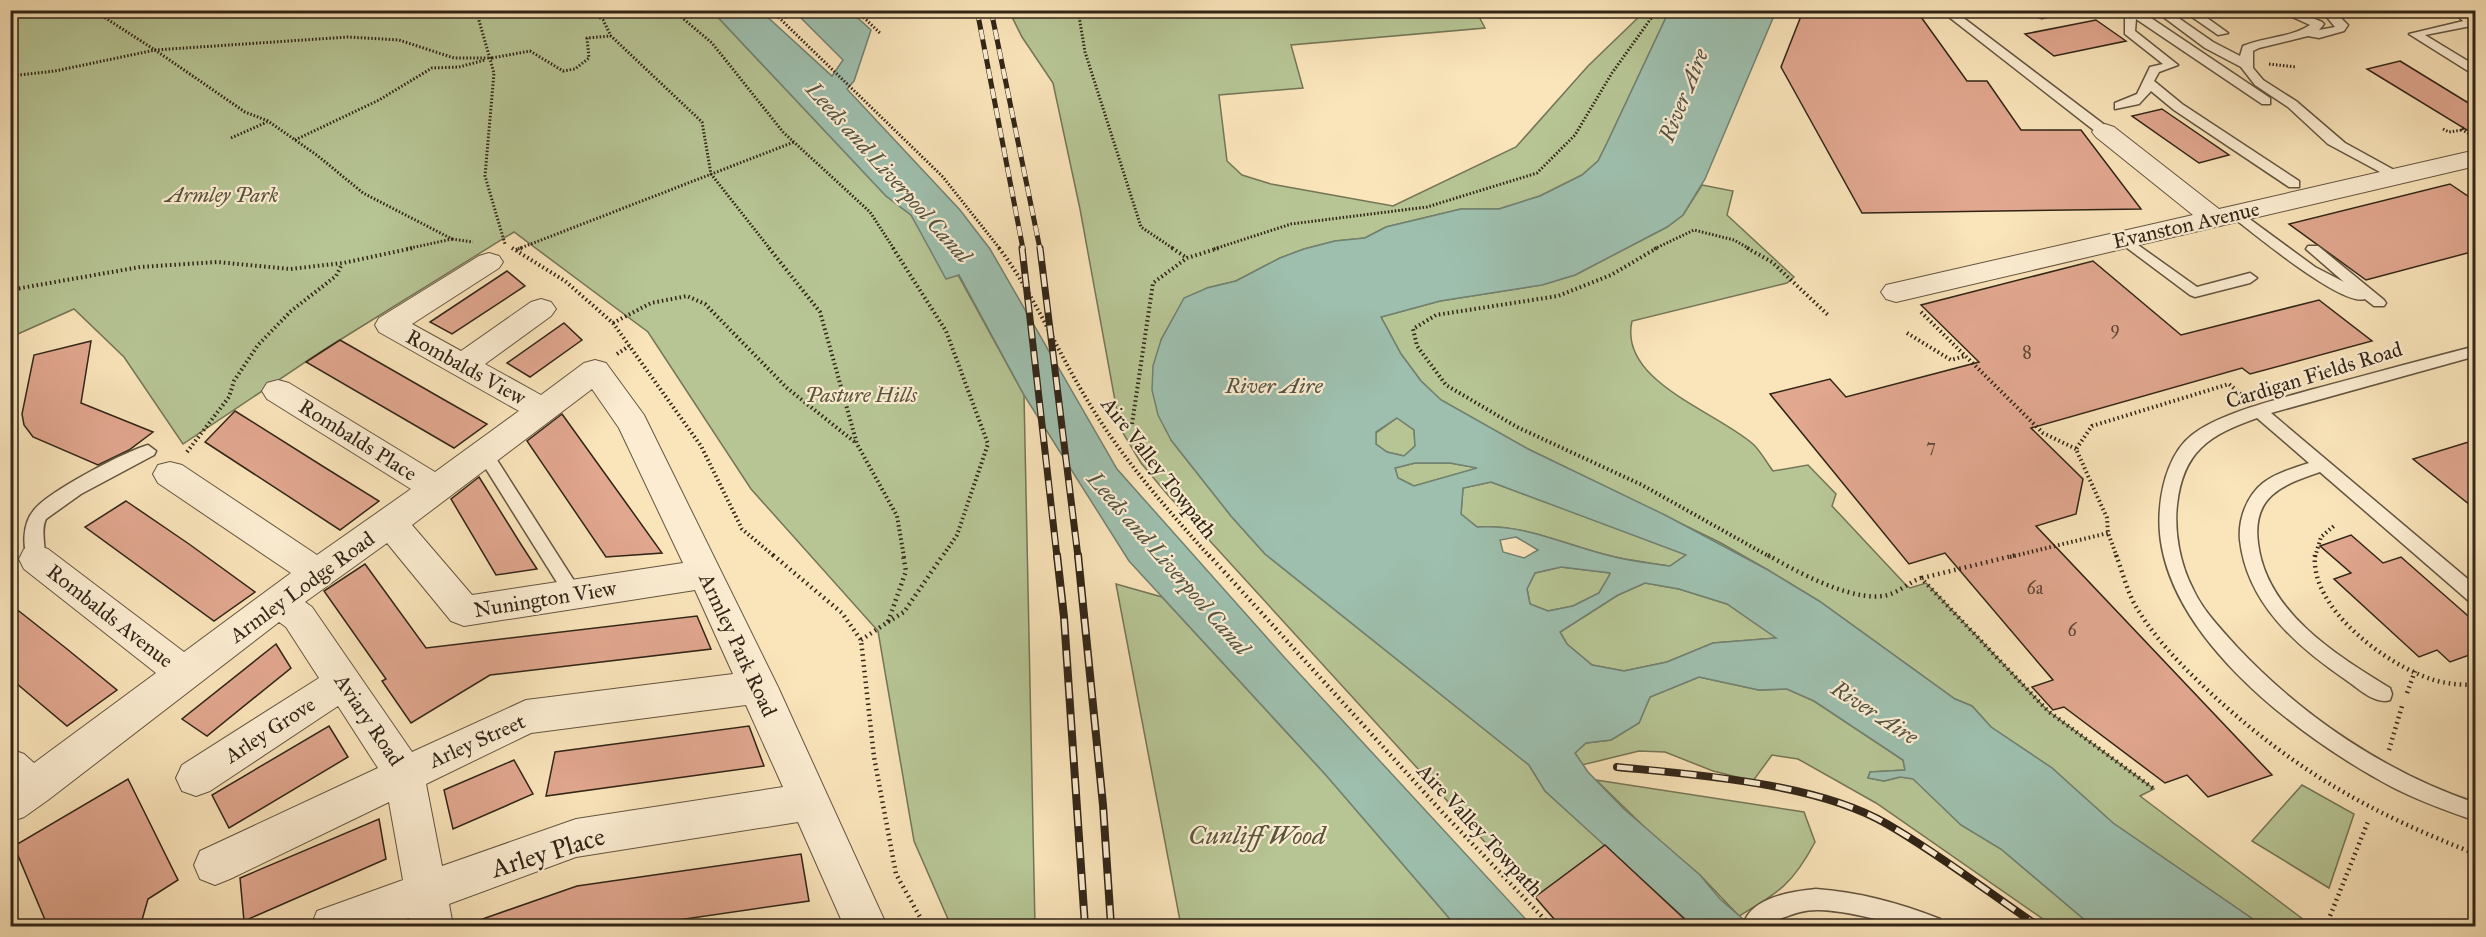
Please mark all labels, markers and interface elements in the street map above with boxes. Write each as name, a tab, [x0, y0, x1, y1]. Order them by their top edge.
water label: River Aire	[1652, 44, 1715, 146]
water label: Leeds and Liverpool Canal	[800, 76, 978, 270]
park label: Armley Park	[164, 182, 279, 208]
street label: Evanston Avenue	[2110, 195, 2262, 254]
house number: 9	[2110, 317, 2120, 339]
street label: Rombalds View	[402, 323, 531, 411]
street label: Cardigan Fields Road	[2223, 336, 2406, 414]
house number: 8	[2022, 341, 2032, 363]
water label: River Aire	[1224, 372, 1324, 399]
park label: Pasture Hills	[805, 382, 918, 408]
street label: Aire Valley Towpath	[1095, 391, 1223, 544]
street label: Rombalds Place	[294, 393, 422, 487]
house number: 7	[1926, 435, 1936, 457]
water label: Leeds and Liverpool Canal	[1081, 465, 1257, 662]
street label: Armley Lodge Road	[224, 525, 380, 649]
street label: Rombalds Avenue	[42, 559, 179, 674]
street label: Armley Park Road	[693, 568, 783, 721]
street label: Nunington View	[472, 575, 618, 623]
house number: 6a	[2027, 577, 2044, 599]
house number: 6	[2067, 619, 2077, 641]
street label: Aviary Road	[328, 668, 409, 771]
water label: River Aire	[1826, 674, 1924, 751]
street label: Arley Grove	[219, 691, 320, 769]
street label: Arley Street	[424, 708, 530, 774]
street label: Aire Valley Towpath	[1411, 757, 1549, 902]
park label: Cunliff Wood	[1188, 819, 1327, 853]
street label: Arley Place	[486, 820, 609, 885]

